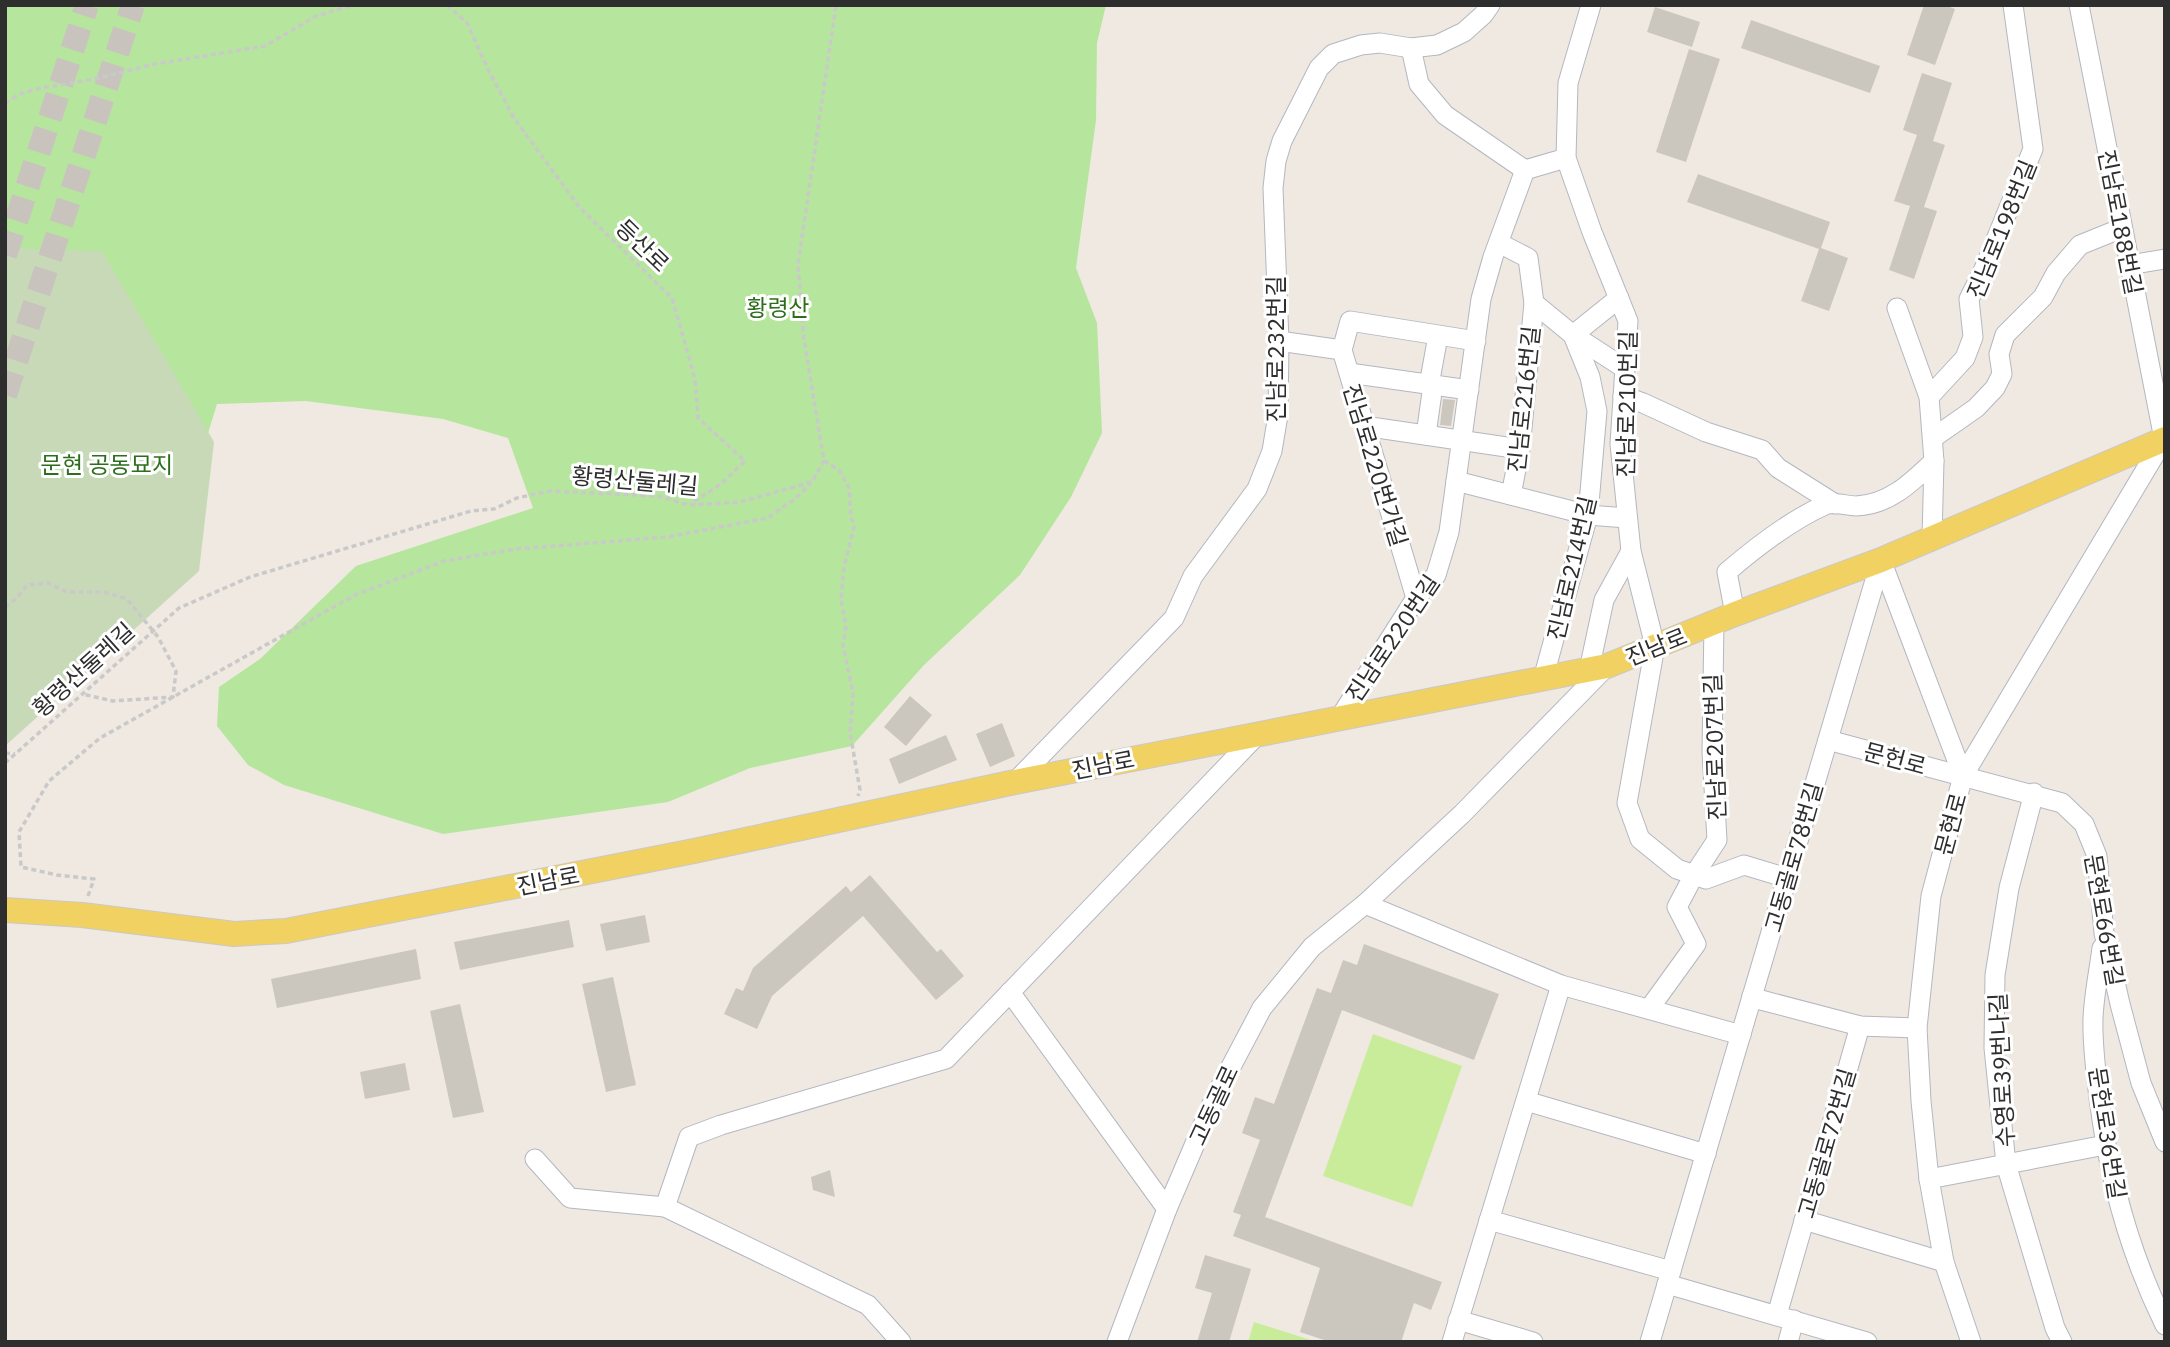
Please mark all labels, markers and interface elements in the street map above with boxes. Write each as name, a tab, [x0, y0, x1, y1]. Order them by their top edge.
street label: 진남로188번길	[2092, 147, 2150, 297]
street label: 진남로198번길	[1960, 155, 2042, 303]
street label: 등산로	[610, 212, 676, 278]
street label: 진남로232번길	[1260, 275, 1290, 423]
park label: 황령산	[746, 292, 810, 322]
street label: 진남로216번길	[1500, 324, 1546, 474]
street label: 진남로210번길	[1610, 330, 1642, 478]
street label: 진남로220번가길	[1337, 380, 1415, 550]
park label: 문현 공동묘지	[41, 449, 173, 479]
street label: 황령산둘레길	[570, 460, 700, 500]
street label: 진남로214번길	[1540, 493, 1602, 643]
street label: 진남로220번길	[1338, 569, 1446, 707]
street label: 황령산둘레길	[26, 615, 140, 723]
street label: 진남로	[1621, 620, 1691, 672]
street label: 진남로207번길	[1696, 673, 1732, 821]
street label: 문헌로	[1860, 735, 1930, 781]
street label: 진남로	[1069, 743, 1137, 785]
street label: 고동골로78번길	[1757, 779, 1829, 935]
street label: 문현로	[1927, 789, 1973, 859]
street label: 문현로66번길	[2079, 852, 2131, 988]
street label: 진남로	[514, 859, 582, 901]
street label: 수영로39번나길	[1982, 992, 2020, 1148]
street label: 고동골로	[1182, 1060, 1244, 1150]
street label: 고동골로72번길	[1790, 1065, 1862, 1221]
street label: 문헌로36번길	[2083, 1065, 2133, 1201]

